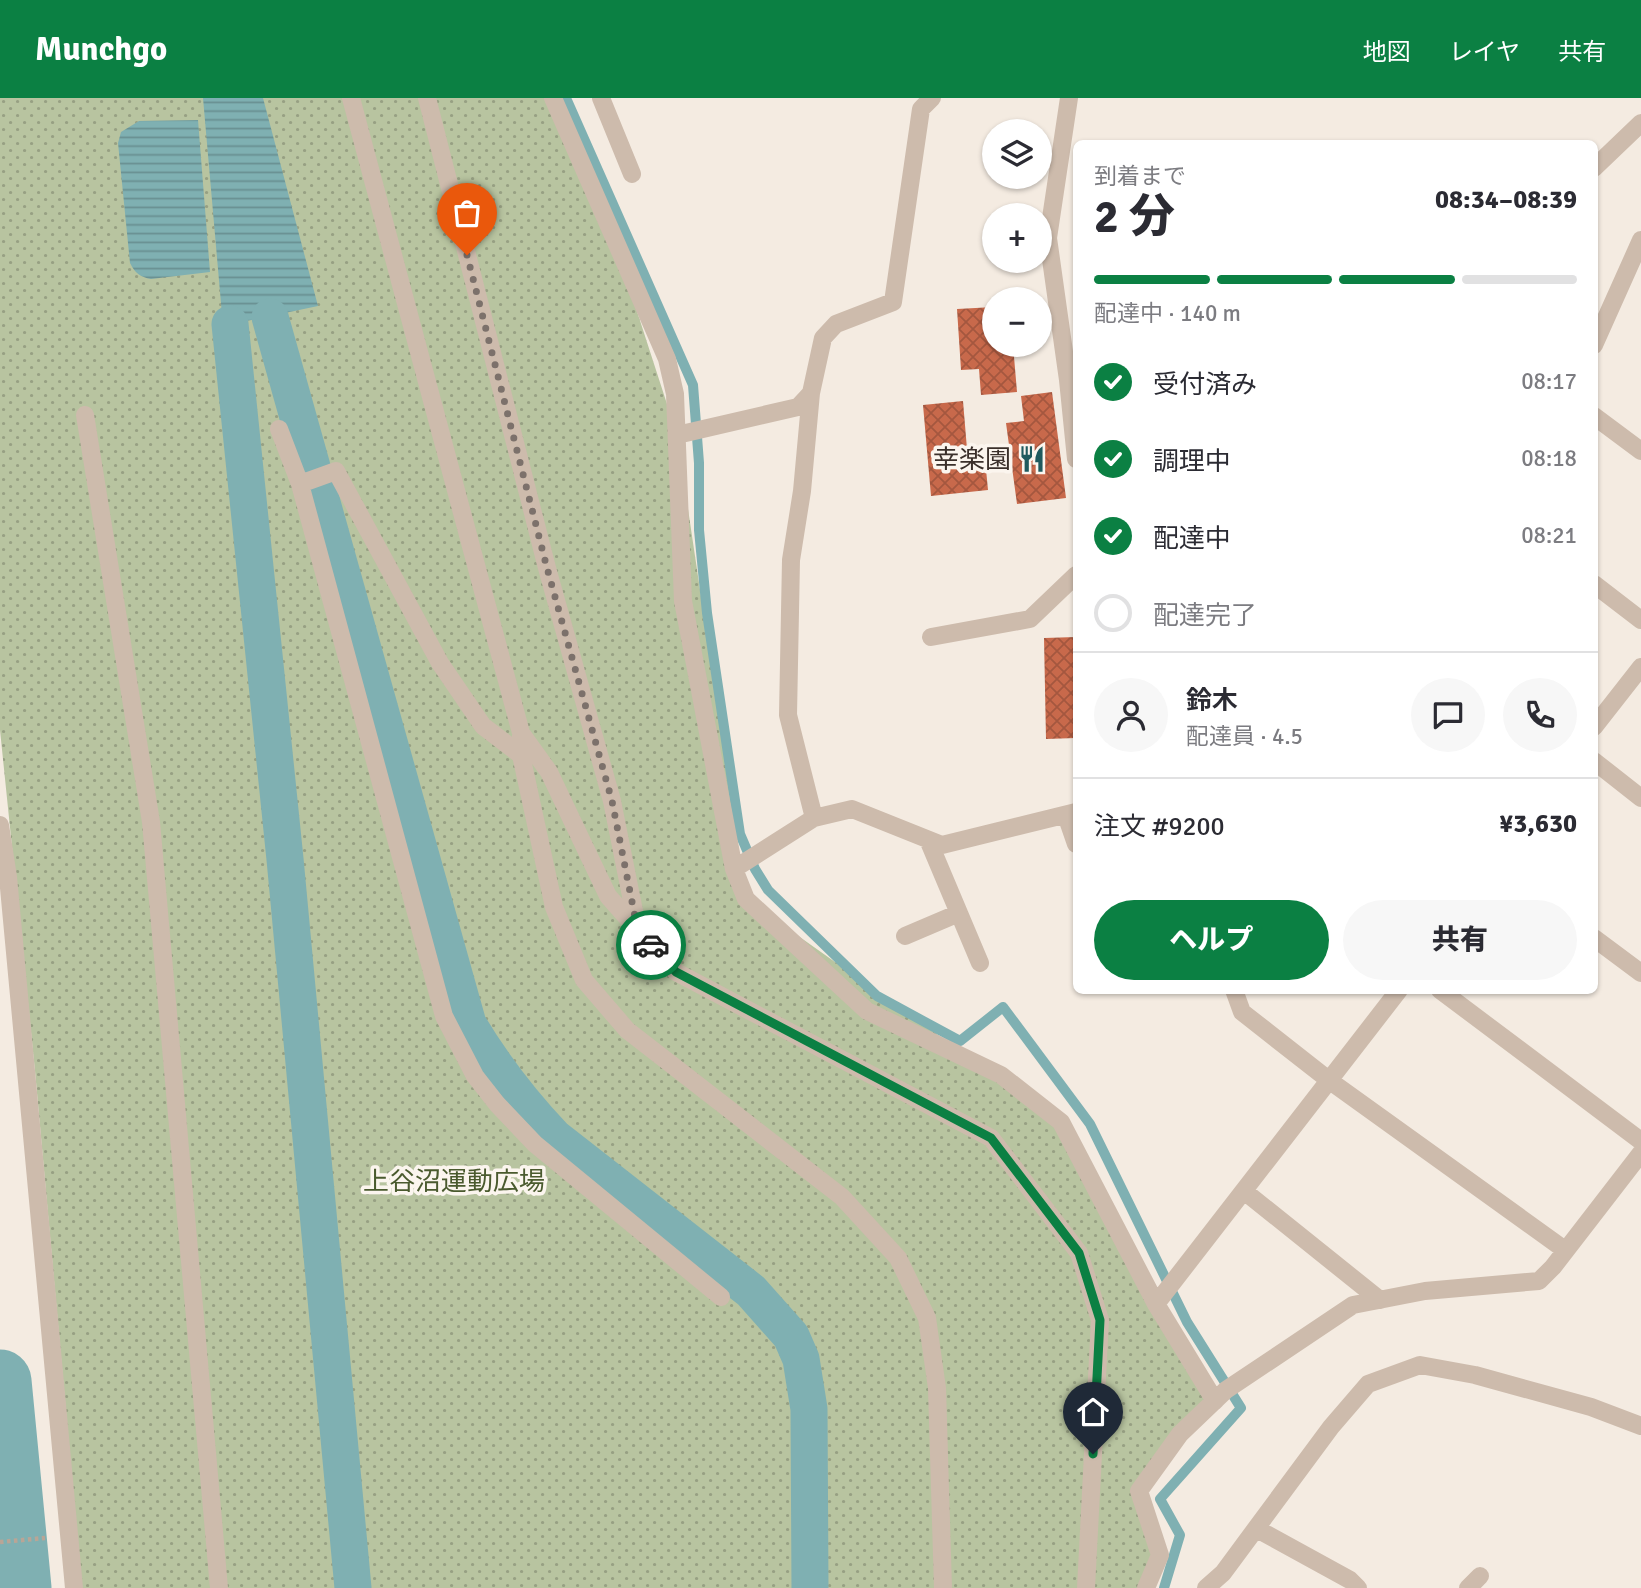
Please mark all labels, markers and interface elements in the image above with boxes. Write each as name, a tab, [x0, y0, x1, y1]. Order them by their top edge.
text: Munchgo	[35, 29, 167, 70]
text: 地図	[1363, 37, 1411, 67]
text: レイヤ	[1449, 37, 1520, 67]
text: 共有	[1558, 37, 1606, 67]
map controls	[982, 119, 1052, 357]
button: layers	[982, 119, 1052, 189]
text: 到着まで	[1094, 162, 1186, 191]
pin	[437, 183, 497, 255]
text: 08:34–08:39	[1435, 184, 1577, 216]
text: 2 分	[1094, 189, 1175, 245]
icon: bag	[448, 194, 486, 232]
button: +	[982, 203, 1052, 273]
button: −	[982, 287, 1052, 357]
text: 配達中 · 140 m	[1094, 299, 1241, 328]
icon: check	[1094, 363, 1132, 401]
text: 08:17	[1521, 367, 1577, 396]
text: 受付済み	[1153, 369, 1257, 401]
icon: check	[1094, 440, 1132, 478]
place label: 幸楽園	[933, 444, 1011, 476]
restaurant icon: 幸楽園	[1017, 444, 1047, 474]
text: 08:18	[1521, 444, 1577, 473]
text: 調理中	[1153, 446, 1231, 478]
icon: check	[1094, 517, 1132, 555]
text: 08:21	[1521, 521, 1577, 550]
text: 配達中	[1153, 523, 1231, 555]
text: 配達完了	[1153, 600, 1257, 632]
button: person	[1094, 678, 1168, 752]
button: chat	[1411, 678, 1485, 752]
button: phone	[1503, 678, 1577, 752]
text: 鈴木	[1186, 685, 1238, 717]
text: 配達員 · 4.5	[1186, 722, 1303, 751]
text: ¥3,630	[1499, 808, 1577, 840]
text: 注文 #9200	[1094, 811, 1225, 843]
button: ヘルプ	[1094, 900, 1329, 980]
button: 共有	[1343, 900, 1577, 980]
courier	[616, 910, 686, 980]
icon: car	[632, 926, 670, 964]
park label: 上谷沼運動広場	[363, 1166, 545, 1198]
pin	[1063, 1382, 1123, 1454]
icon: home	[1074, 1393, 1112, 1431]

